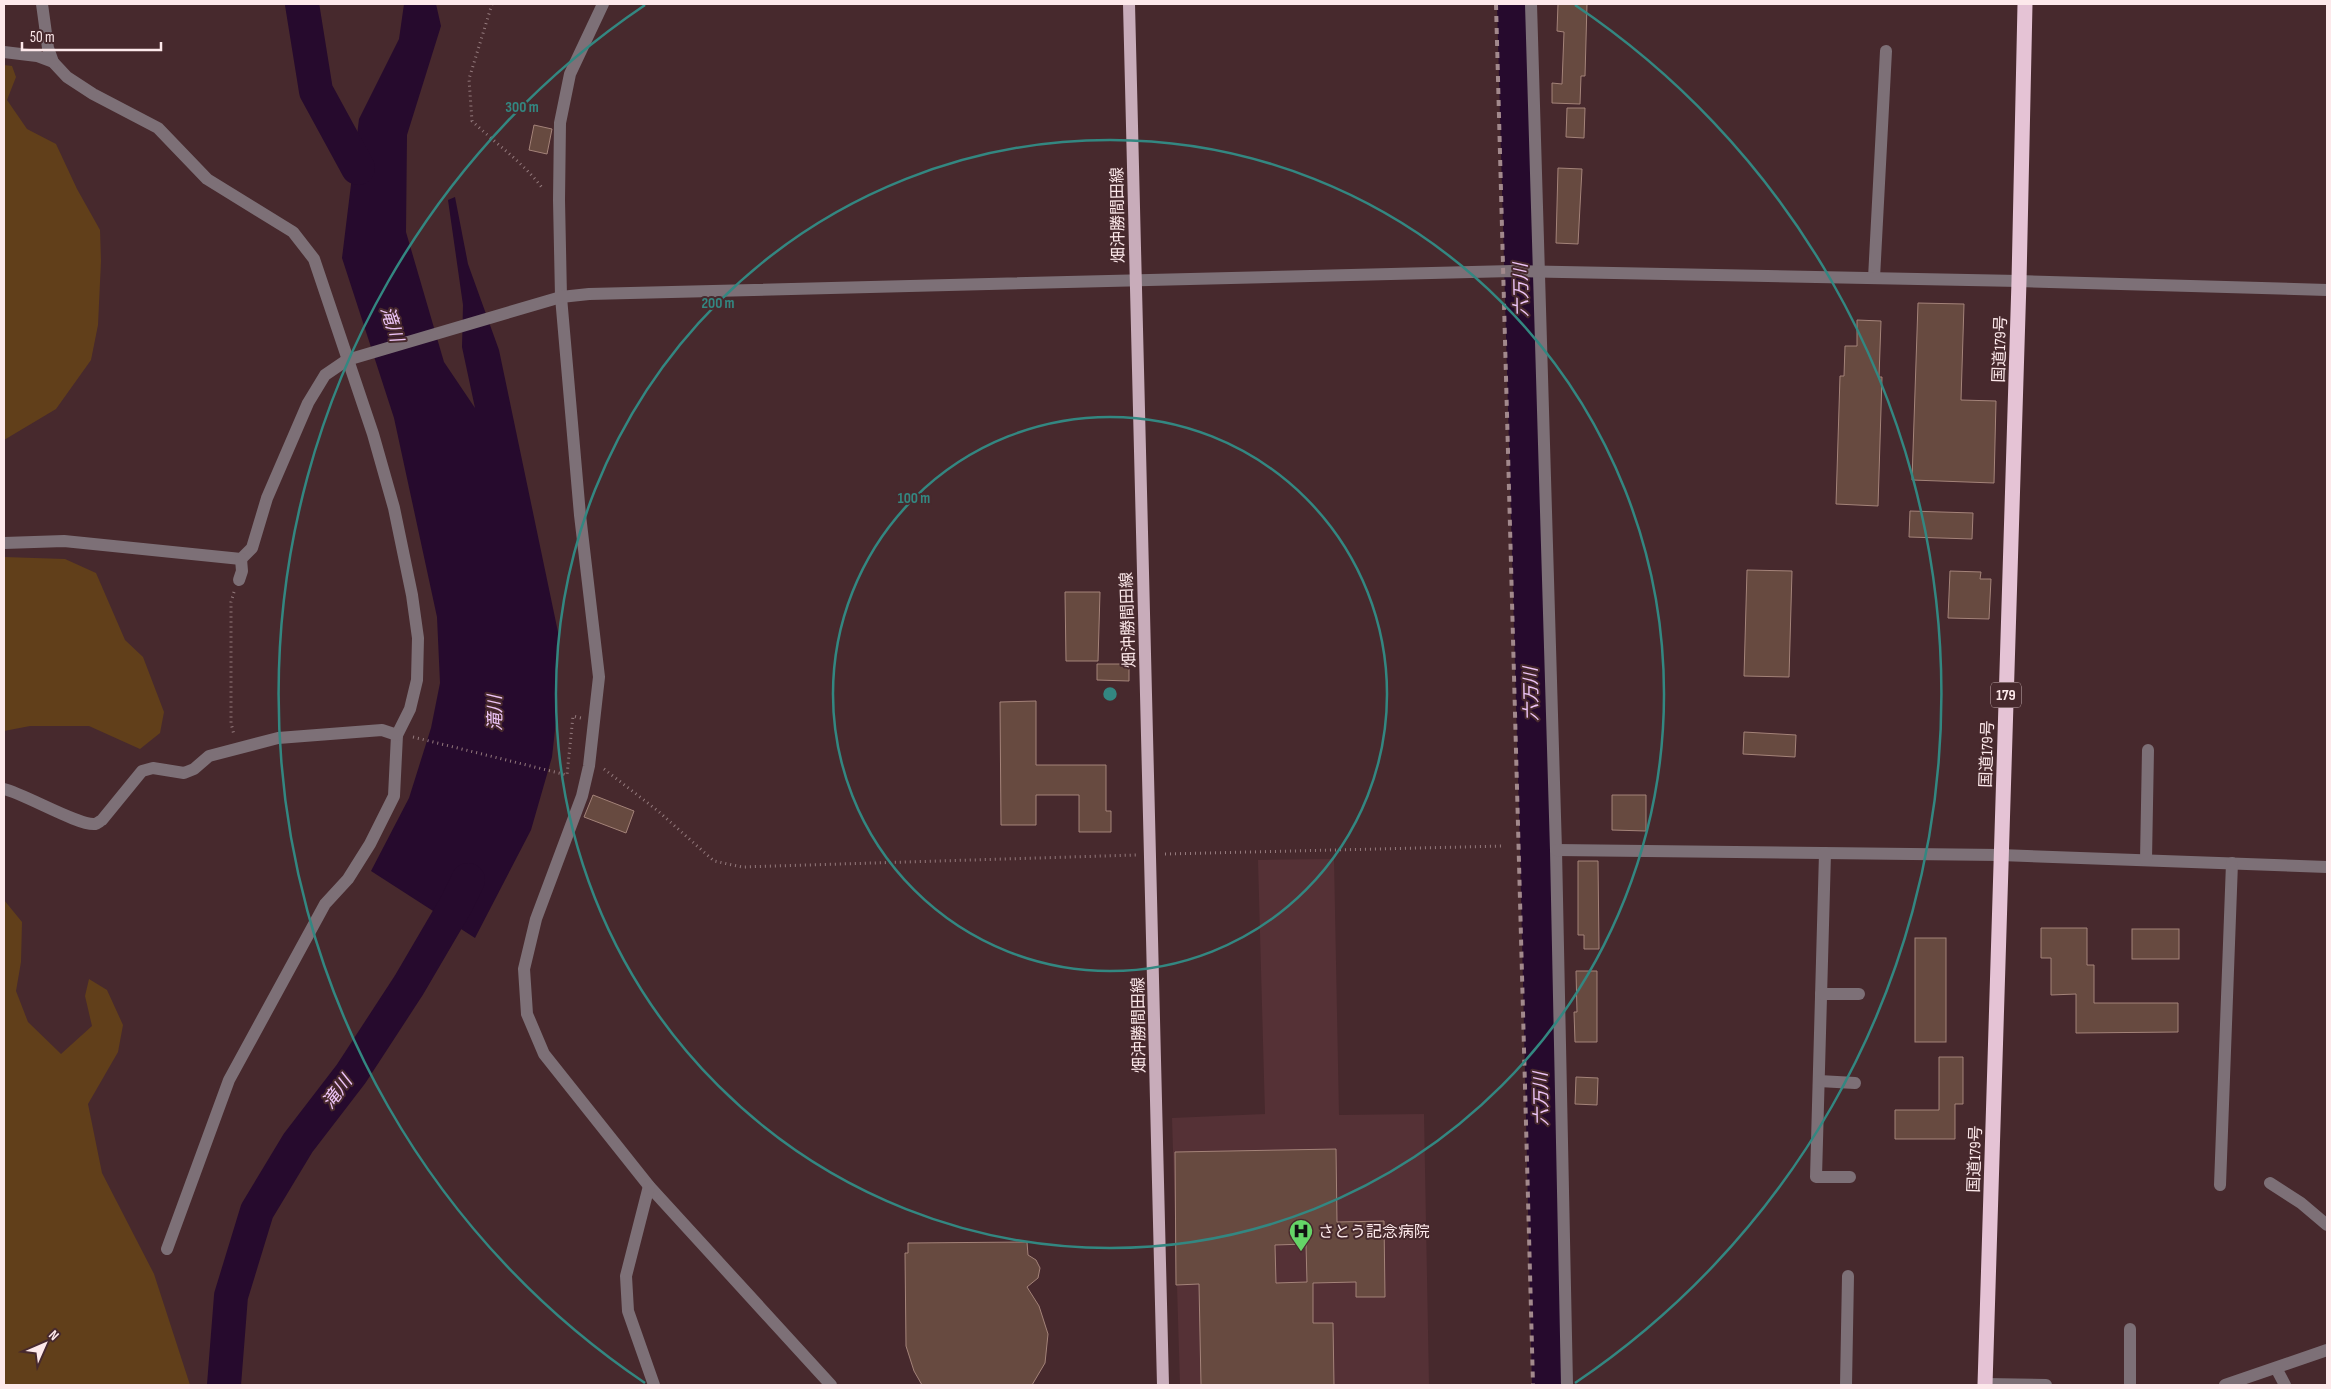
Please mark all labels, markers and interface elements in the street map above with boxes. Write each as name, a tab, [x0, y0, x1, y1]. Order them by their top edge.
scale bar	[22, 20, 161, 52]
text: 50 m	[30, 28, 55, 47]
text: 300 m	[505, 98, 539, 117]
street label: 畑沖勝間田線	[1108, 167, 1129, 263]
water label: 六万川	[1510, 261, 1532, 317]
text: 200 m	[701, 294, 735, 313]
water label: 滝川	[376, 304, 408, 346]
street label: 国道179号	[1990, 315, 2011, 383]
text: 100 m	[898, 489, 930, 508]
street label: 畑沖勝間田線	[1117, 572, 1140, 668]
water label: 六万川	[1520, 665, 1542, 721]
road number: 179	[1991, 682, 2021, 708]
centre of rings	[1101, 685, 1119, 703]
water label: 滝川	[485, 693, 506, 731]
street label: 国道179号	[1977, 720, 1998, 788]
street label: 畑沖勝間田線	[1129, 977, 1150, 1073]
water label: 滝川	[318, 1070, 358, 1113]
water label: 六万川	[1530, 1070, 1552, 1126]
street label: 国道179号	[1965, 1125, 1986, 1193]
hospital icon: さとう記念病院	[1288, 1218, 1314, 1252]
place label: さとう記念病院	[1318, 1223, 1430, 1242]
north arrow	[20, 1319, 70, 1369]
text: N	[45, 1327, 62, 1344]

